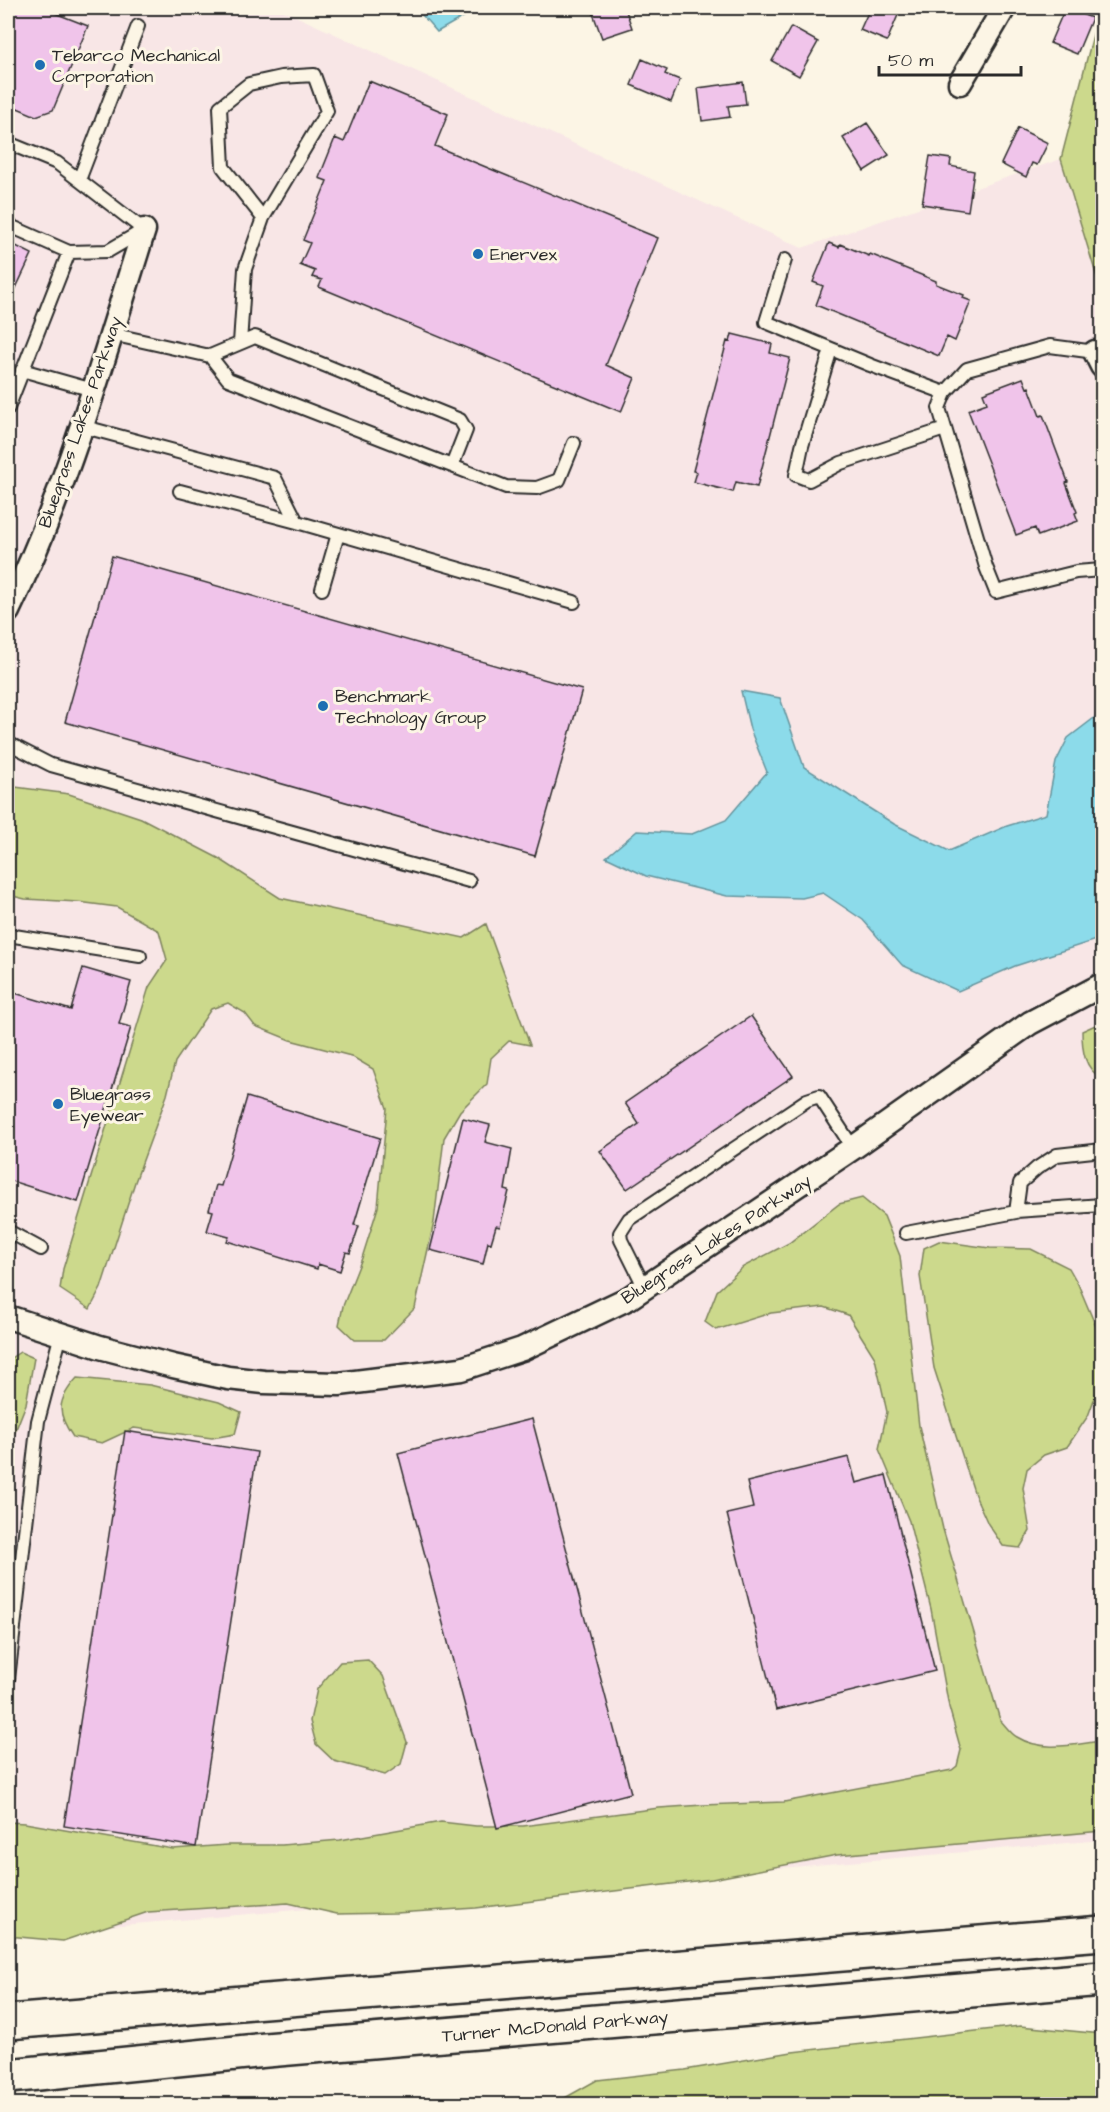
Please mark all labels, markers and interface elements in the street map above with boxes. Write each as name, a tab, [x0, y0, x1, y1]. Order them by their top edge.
scale bar	[879, 39, 1022, 77]
place label: Tebarco Mechanical Corporation	[52, 43, 220, 89]
text: 50 m	[888, 48, 933, 73]
marker: Tebarco Mechanical Corporation	[33, 58, 47, 72]
place label: Enervex	[490, 242, 557, 267]
marker: Enervex	[471, 247, 485, 261]
street label: Bluegrass Lakes Parkway	[33, 313, 129, 532]
place label: Benchmark Technology Group	[335, 684, 486, 731]
marker: Benchmark Technology Group	[316, 699, 330, 713]
place label: Bluegrass Eyewear	[70, 1082, 151, 1129]
marker: Bluegrass Eyewear	[51, 1097, 65, 1111]
street label: Bluegrass Lakes Parkway	[616, 1168, 817, 1311]
street label: Turner McDonald Parkway	[441, 2004, 669, 2050]

